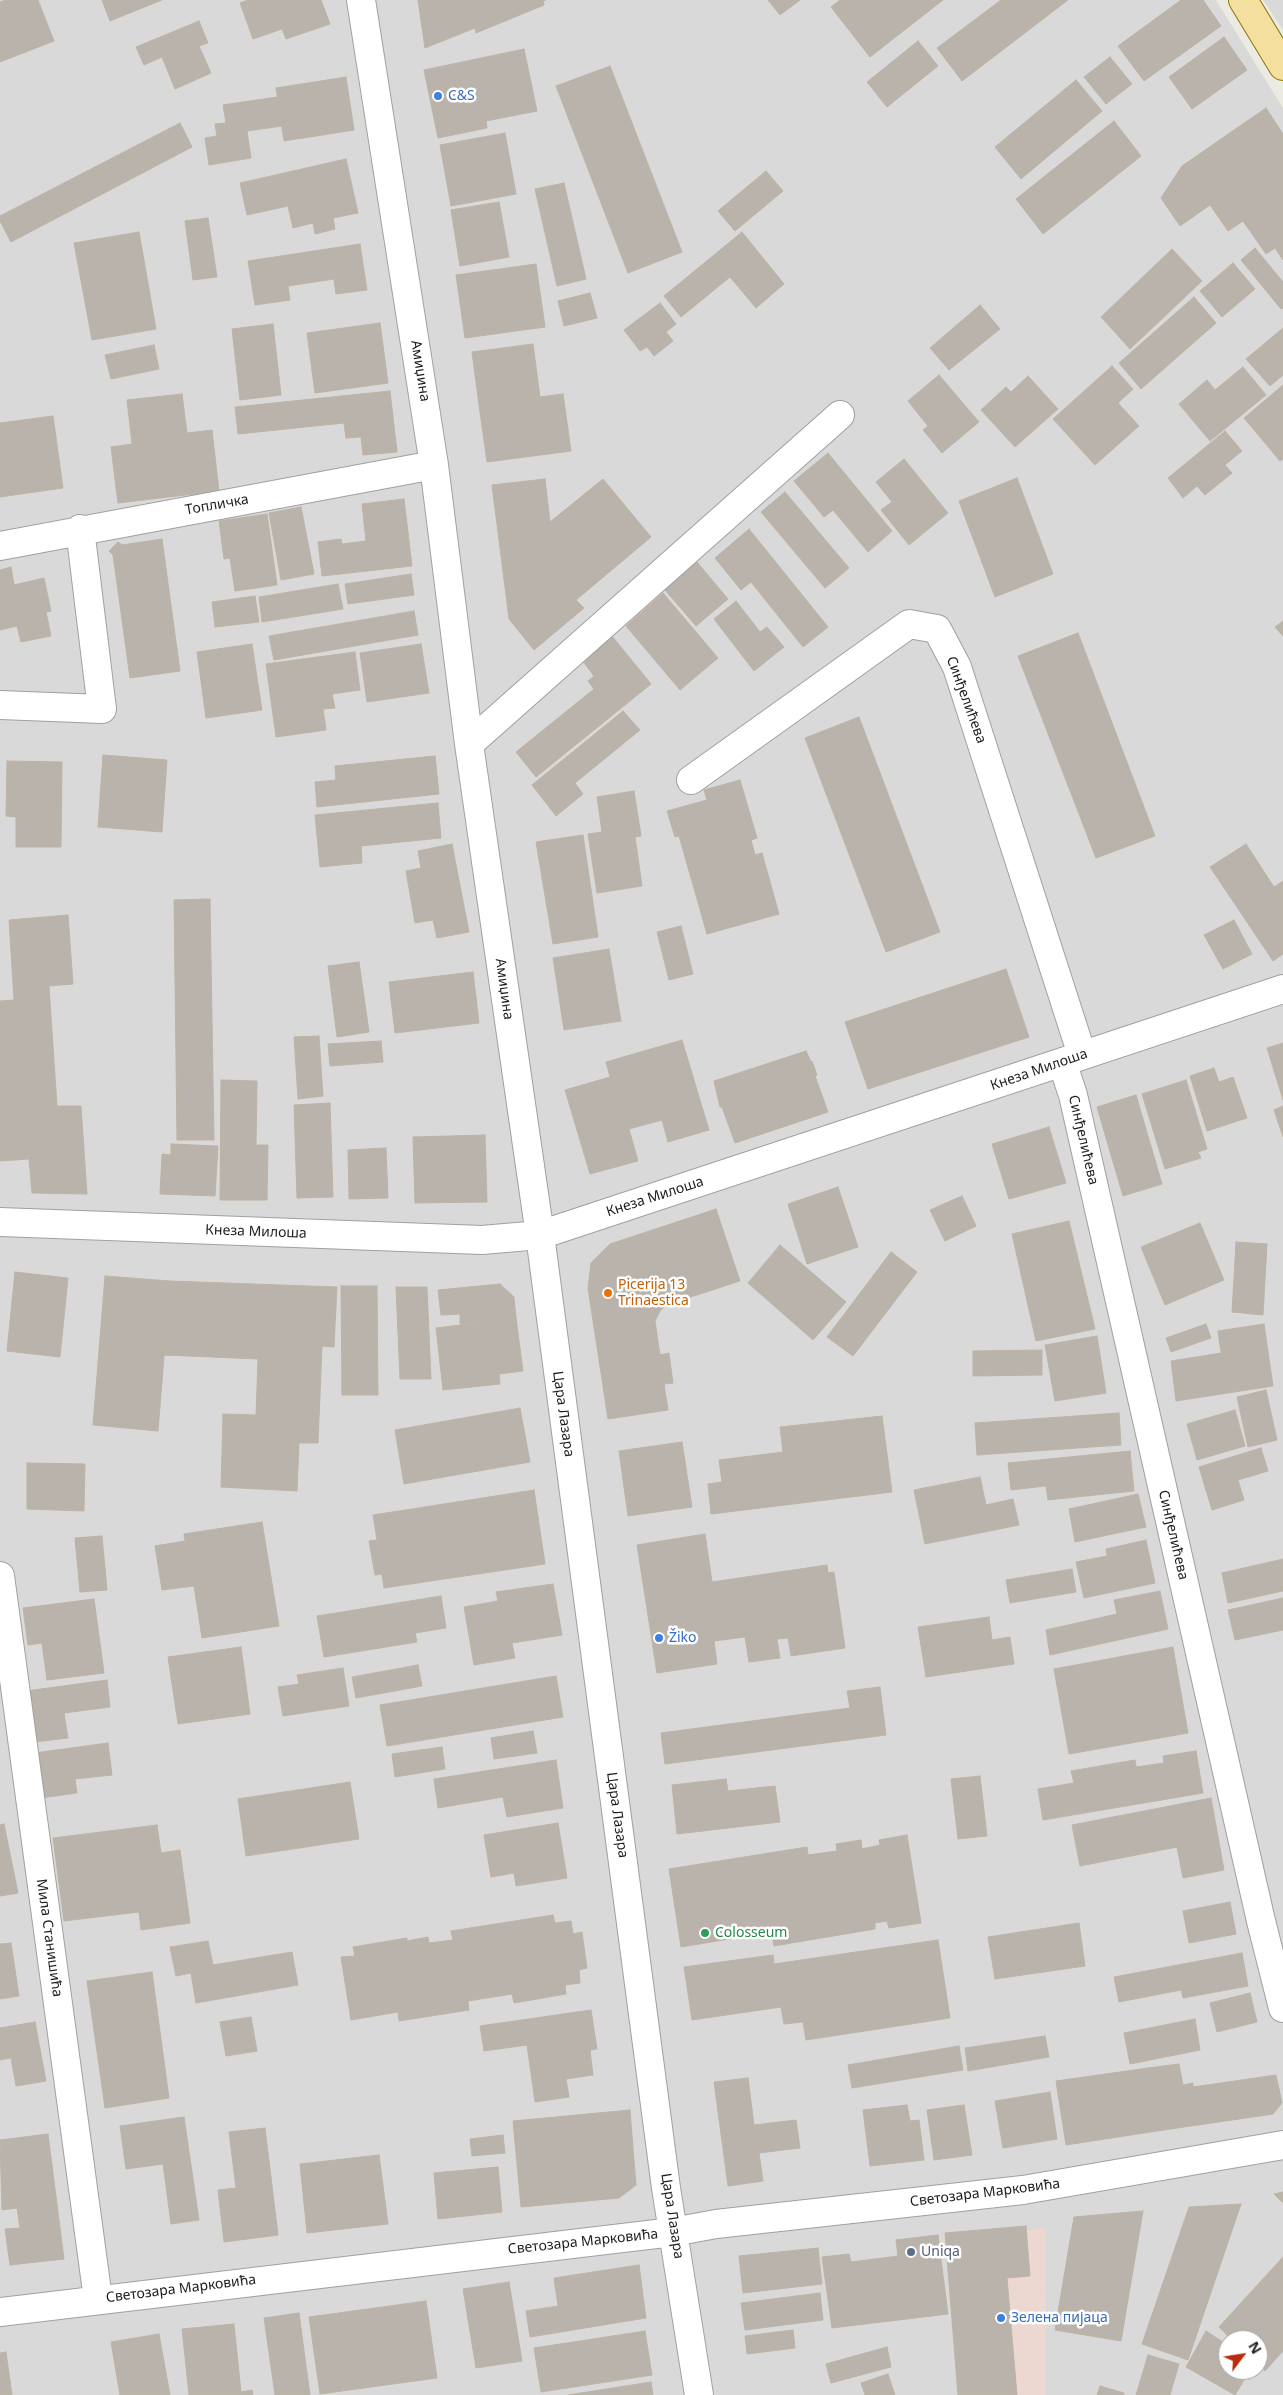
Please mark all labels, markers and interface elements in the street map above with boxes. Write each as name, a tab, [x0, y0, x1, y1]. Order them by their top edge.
place label: C&S	[448, 88, 475, 104]
marker: C&S	[432, 90, 444, 102]
street label: Амиџина	[407, 339, 433, 403]
street label: Топличка	[184, 491, 250, 519]
street label: Синђелићева	[942, 654, 990, 746]
street label: Амиџина	[491, 957, 517, 1021]
street label: Кнеза Милоша	[988, 1046, 1090, 1094]
street label: Синђелићева	[1065, 1094, 1101, 1186]
street label: Кнеза Милоша	[604, 1173, 706, 1221]
street label: Кнеза Милоша	[205, 1222, 307, 1242]
place label: Picerija 13 Trinaestica	[618, 1277, 689, 1310]
marker: Picerija 13 Trinaestica	[602, 1287, 614, 1299]
street label: Цара Лазара	[549, 1370, 577, 1458]
street label: Синђелићева	[1155, 1489, 1191, 1581]
place label: Žiko	[669, 1630, 697, 1646]
marker: Žiko	[653, 1632, 665, 1644]
street label: Цара Лазара	[603, 1771, 631, 1859]
street label: Мила Станишића	[32, 1878, 66, 1998]
place label: Colosseum	[715, 1925, 787, 1941]
marker: Colosseum	[699, 1927, 711, 1939]
street label: Цара Лазара	[657, 2172, 687, 2260]
street label: Светозара Марковића	[909, 2175, 1061, 2211]
street label: Светозара Марковића	[507, 2226, 659, 2258]
place label: Uniqa	[921, 2244, 960, 2260]
marker: Uniqa	[905, 2246, 917, 2258]
street label: Светозара Марковића	[105, 2271, 257, 2307]
place label: Зелена пијаца	[1011, 2310, 1108, 2326]
marker: Зелена пијаца	[995, 2312, 1007, 2324]
north arrow	[1218, 2330, 1268, 2380]
text: N	[1244, 2338, 1267, 2357]

